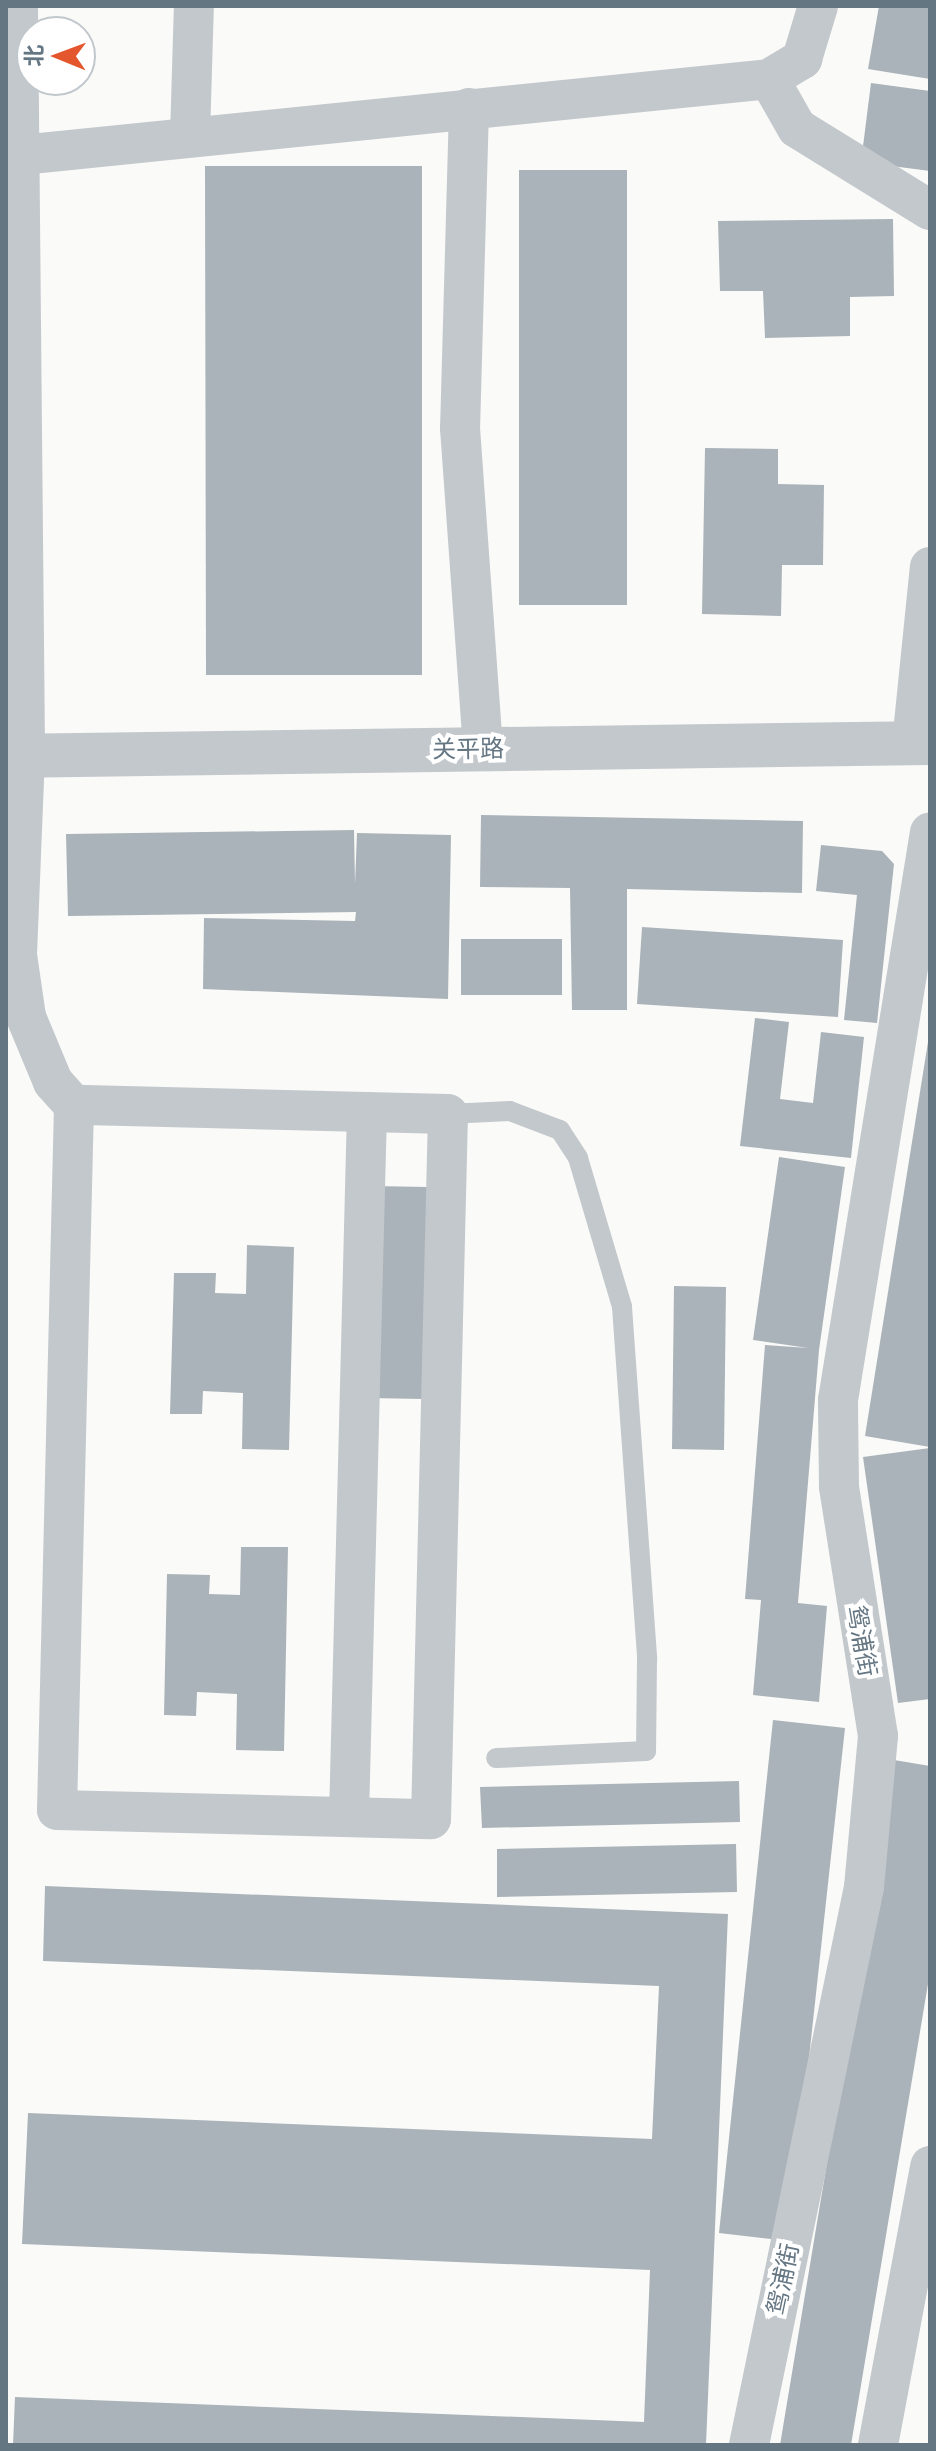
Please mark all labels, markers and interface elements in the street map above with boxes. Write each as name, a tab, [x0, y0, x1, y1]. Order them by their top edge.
north arrow	[16, 16, 96, 96]
text: 北	[19, 44, 48, 67]
street label: 关平路	[432, 734, 504, 764]
street label: 鸳浦街	[842, 1603, 882, 1679]
street label: 鸳浦街	[761, 2241, 805, 2317]

